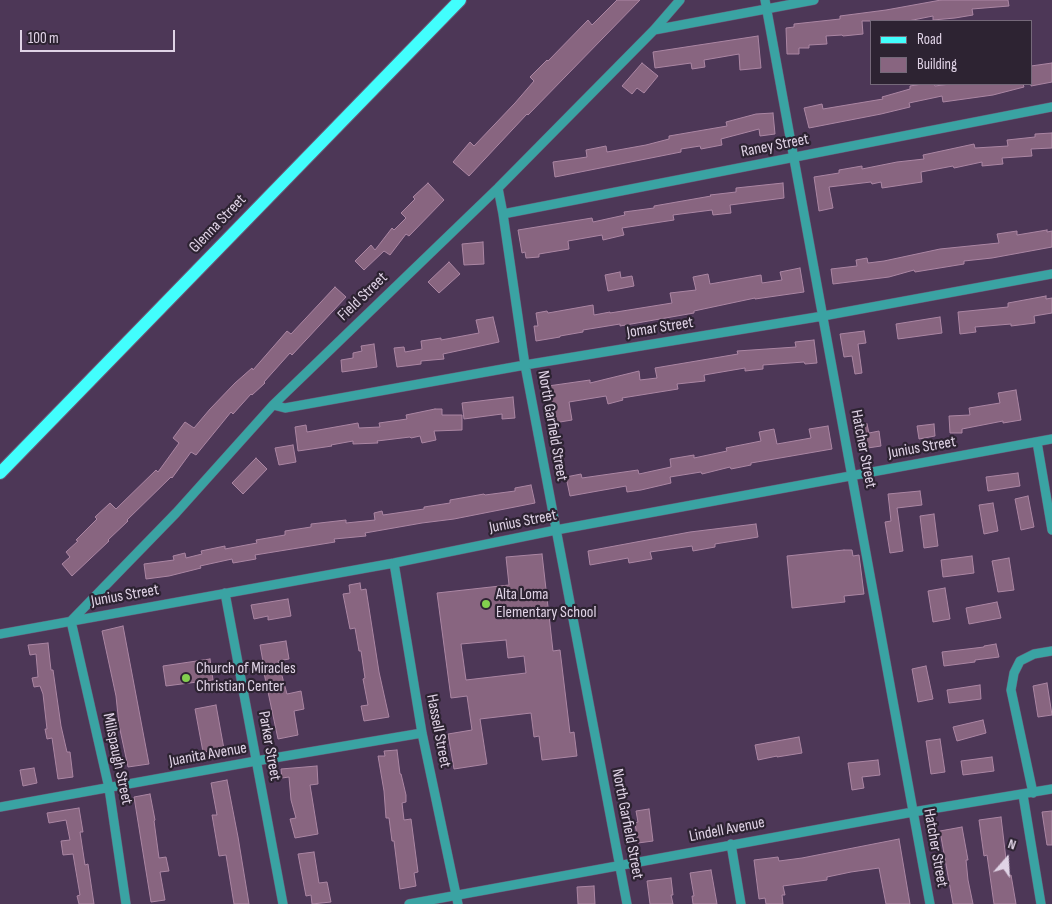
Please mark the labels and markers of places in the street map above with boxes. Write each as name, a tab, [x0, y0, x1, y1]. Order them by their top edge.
place label: Alta Loma Elementary School	[496, 585, 596, 623]
marker: Alta Loma Elementary School	[480, 598, 492, 610]
place label: Church of Miracles Christian Center	[196, 659, 296, 697]
marker: Church of Miracles Christian Center	[180, 672, 192, 684]

